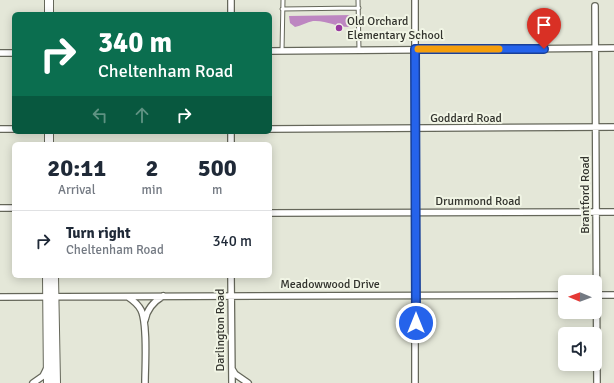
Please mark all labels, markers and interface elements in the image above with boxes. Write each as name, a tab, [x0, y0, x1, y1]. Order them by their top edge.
pin	[527, 8, 561, 49]
place label: Old Orchard Elementary School	[347, 14, 444, 43]
icon: arrive	[533, 14, 555, 36]
marker: Old Orchard Elementary School	[334, 23, 344, 33]
text: 340 m	[98, 26, 172, 60]
icon: right	[32, 28, 84, 80]
text: Cheltenham Road	[98, 60, 233, 82]
icon: left	[89, 104, 111, 126]
icon: ahead	[131, 104, 153, 126]
icon: right	[173, 104, 195, 126]
street label: Goddard Road	[430, 111, 502, 126]
text: 20:11	[47, 153, 106, 183]
text: 2	[146, 153, 158, 183]
text: 500	[198, 153, 237, 183]
street label: Brantford Road	[578, 156, 593, 234]
text: Arrival	[58, 182, 95, 198]
text: min	[142, 182, 163, 198]
text: m	[212, 182, 222, 198]
street label: Drummond Road	[435, 194, 521, 209]
text: Turn right	[66, 224, 131, 242]
icon: right	[32, 230, 54, 252]
text: 340 m	[212, 232, 252, 250]
text: Cheltenham Road	[66, 242, 164, 258]
north arrow	[558, 275, 602, 319]
map controls	[558, 275, 602, 371]
street label: Meadowwood Drive	[280, 277, 380, 292]
street label: Darlington Road	[213, 289, 228, 371]
position arrow	[395, 302, 437, 344]
button: sound	[558, 327, 602, 371]

